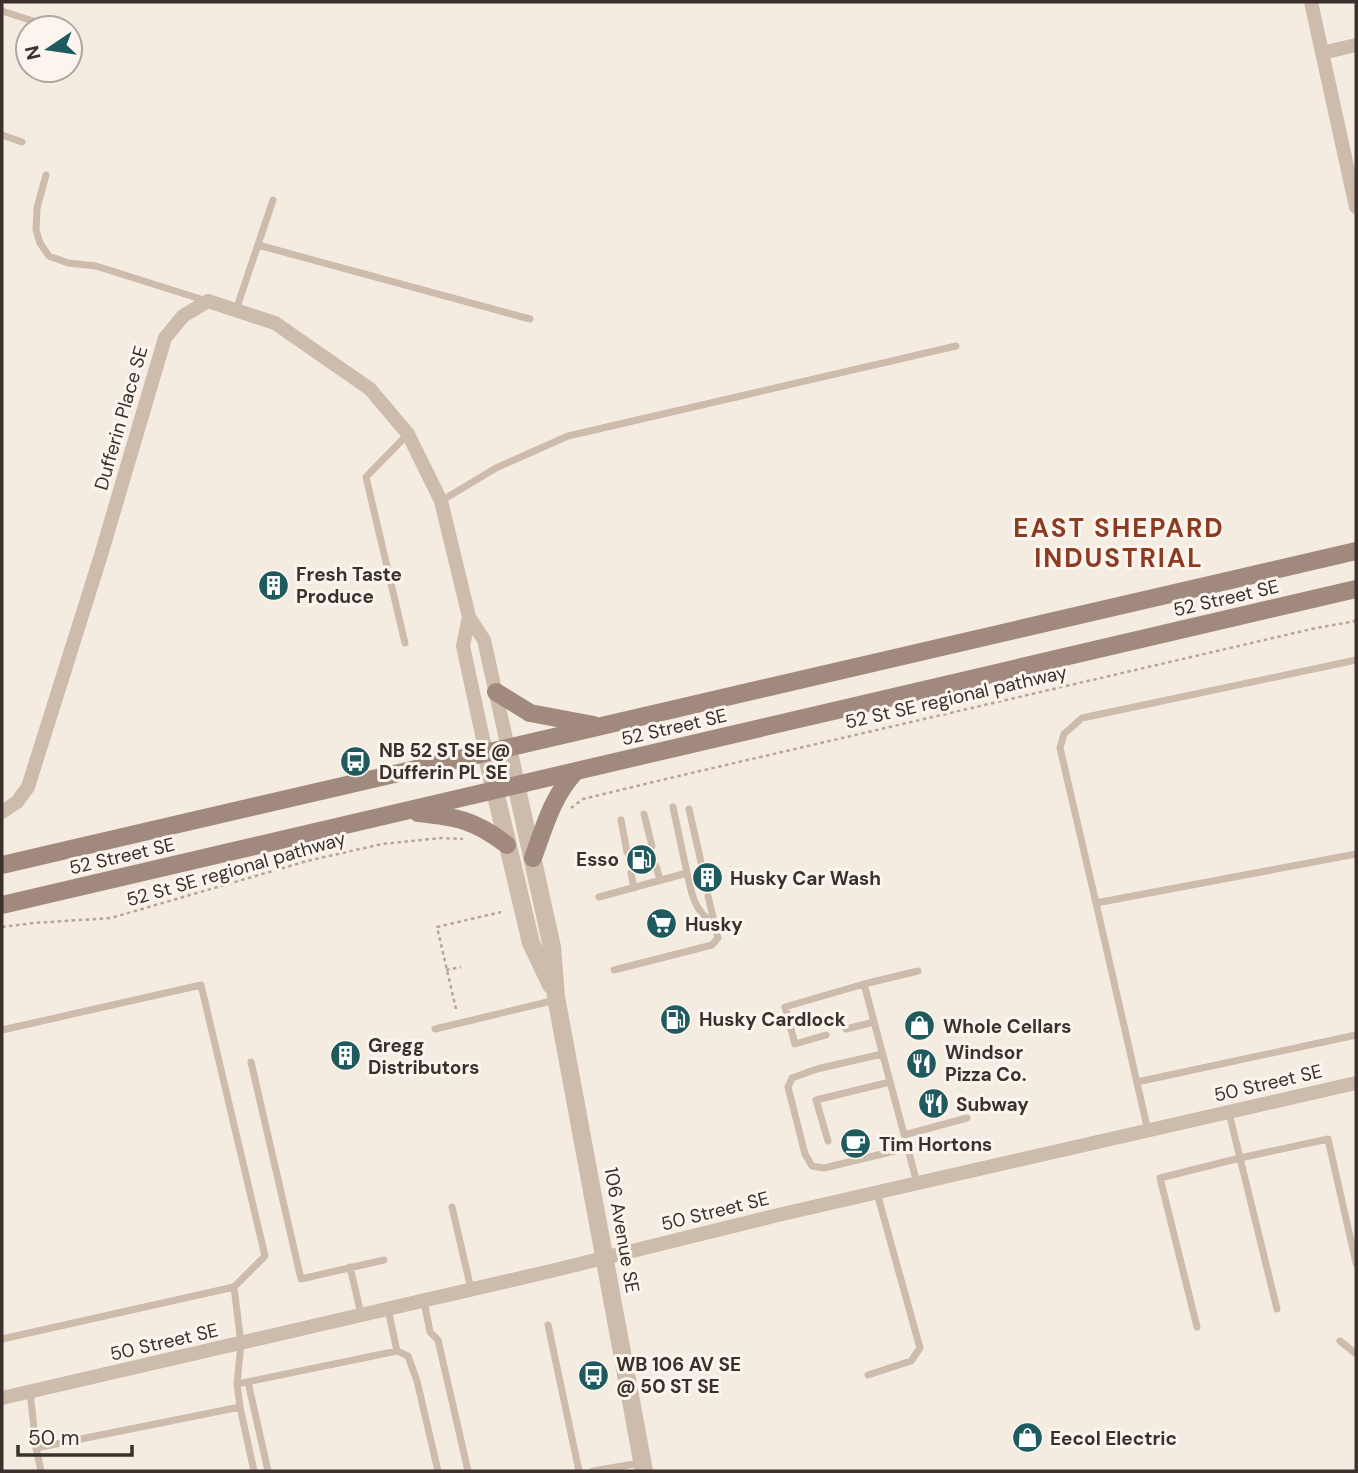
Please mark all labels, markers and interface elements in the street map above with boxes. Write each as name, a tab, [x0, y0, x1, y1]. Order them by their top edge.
north arrow	[14, 14, 84, 84]
text: N	[19, 43, 47, 62]
street label: Dufferin Place SE	[88, 343, 154, 493]
district label: EAST SHEPARD INDUSTRIAL	[1013, 511, 1225, 575]
place label: Fresh Taste Produce	[296, 562, 402, 609]
building icon: Fresh Taste Produce	[256, 568, 290, 602]
street label: 52 Street SE	[1171, 574, 1281, 622]
street label: 52 St SE regional pathway	[843, 659, 1070, 735]
street label: 52 Street SE	[619, 703, 729, 751]
place label: NB 52 ST SE @ Dufferin PL SE	[379, 738, 511, 785]
bus stop icon: NB 52 ST SE @ Dufferin PL SE	[339, 744, 373, 778]
street label: 52 St SE regional pathway	[123, 826, 349, 912]
street label: 52 Street SE	[67, 832, 177, 880]
fuel station icon: Esso	[625, 842, 659, 876]
place label: Esso	[576, 847, 619, 872]
building icon: Husky Car Wash	[690, 861, 724, 895]
place label: Husky Car Wash	[730, 866, 881, 891]
supermarket icon: Husky	[645, 907, 679, 941]
place label: Husky	[685, 912, 743, 937]
fuel station icon: Husky Cardlock	[659, 1002, 693, 1036]
place label: Husky Cardlock	[699, 1007, 846, 1032]
shop icon: Whole Cellars	[903, 1009, 937, 1043]
place label: Whole Cellars	[943, 1014, 1071, 1039]
place label: Gregg Distributors	[368, 1033, 479, 1080]
building icon: Gregg Distributors	[328, 1039, 362, 1073]
place label: Windsor Pizza Co.	[945, 1040, 1027, 1087]
restaurant icon: Windsor Pizza Co.	[905, 1046, 939, 1080]
street label: 50 Street SE	[1211, 1058, 1325, 1108]
restaurant icon: Subway	[916, 1087, 950, 1121]
place label: Subway	[956, 1092, 1029, 1117]
cafe icon: Tim Hortons	[839, 1127, 873, 1161]
place label: Tim Hortons	[879, 1132, 992, 1157]
street label: 106 Avenue SE	[599, 1165, 645, 1295]
street label: 50 Street SE	[658, 1186, 772, 1236]
street label: 50 Street SE	[107, 1317, 221, 1367]
place label: WB 106 AV SE @ 50 ST SE	[616, 1352, 741, 1399]
bus stop icon: WB 106 AV SE @ 50 ST SE	[576, 1358, 610, 1392]
scale bar	[18, 1414, 131, 1458]
shop icon: Eecol Electric	[1010, 1421, 1044, 1455]
text: 50 m	[28, 1424, 79, 1452]
place label: Eecol Electric	[1050, 1426, 1177, 1451]

